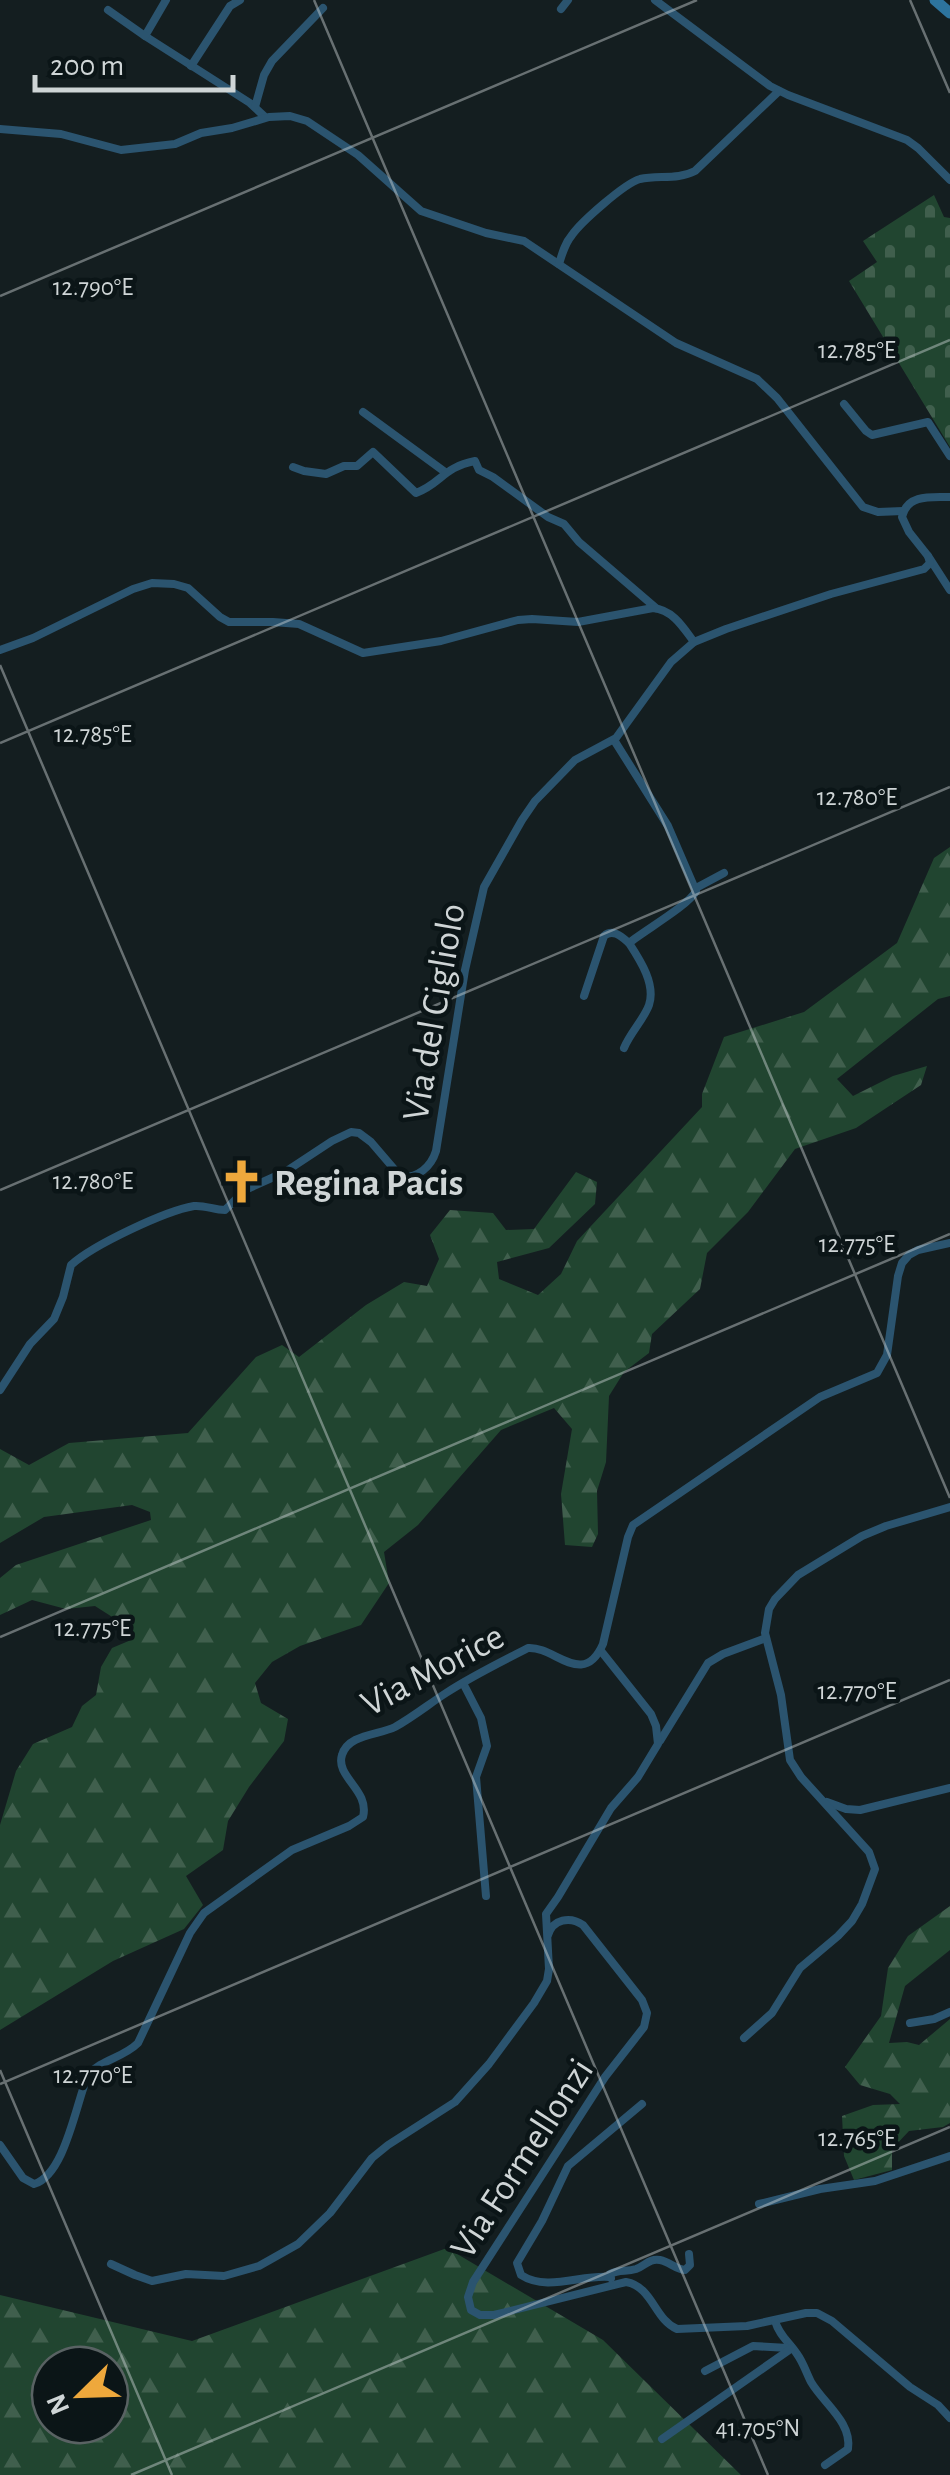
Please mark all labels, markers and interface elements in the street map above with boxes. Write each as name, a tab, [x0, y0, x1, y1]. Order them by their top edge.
scale bar	[35, 30, 232, 92]
text: 200 m	[50, 51, 124, 81]
text: 12.790°E	[53, 275, 133, 300]
text: 12.785°E	[818, 338, 896, 363]
text: 12.785°E	[54, 722, 132, 747]
text: 12.780°E	[817, 785, 897, 810]
street label: Via del Cigliolo	[397, 901, 473, 1124]
church icon: Regina Pacis	[217, 1158, 265, 1206]
place label: Regina Pacis	[274, 1165, 463, 1203]
text: 12.780°E	[53, 1169, 133, 1194]
text: 12.775°E	[819, 1232, 895, 1257]
text: 12.775°E	[55, 1616, 131, 1641]
street label: Via Morice	[355, 1617, 511, 1724]
text: 12.770°E	[817, 1679, 897, 1704]
street label: Via Formellonzi	[444, 2052, 601, 2266]
text: 12.770°E	[53, 2063, 133, 2088]
text: 12.765°E	[818, 2126, 896, 2151]
north arrow	[30, 2345, 130, 2445]
text: N	[42, 2390, 76, 2418]
text: 41.705°N	[716, 2416, 800, 2441]

